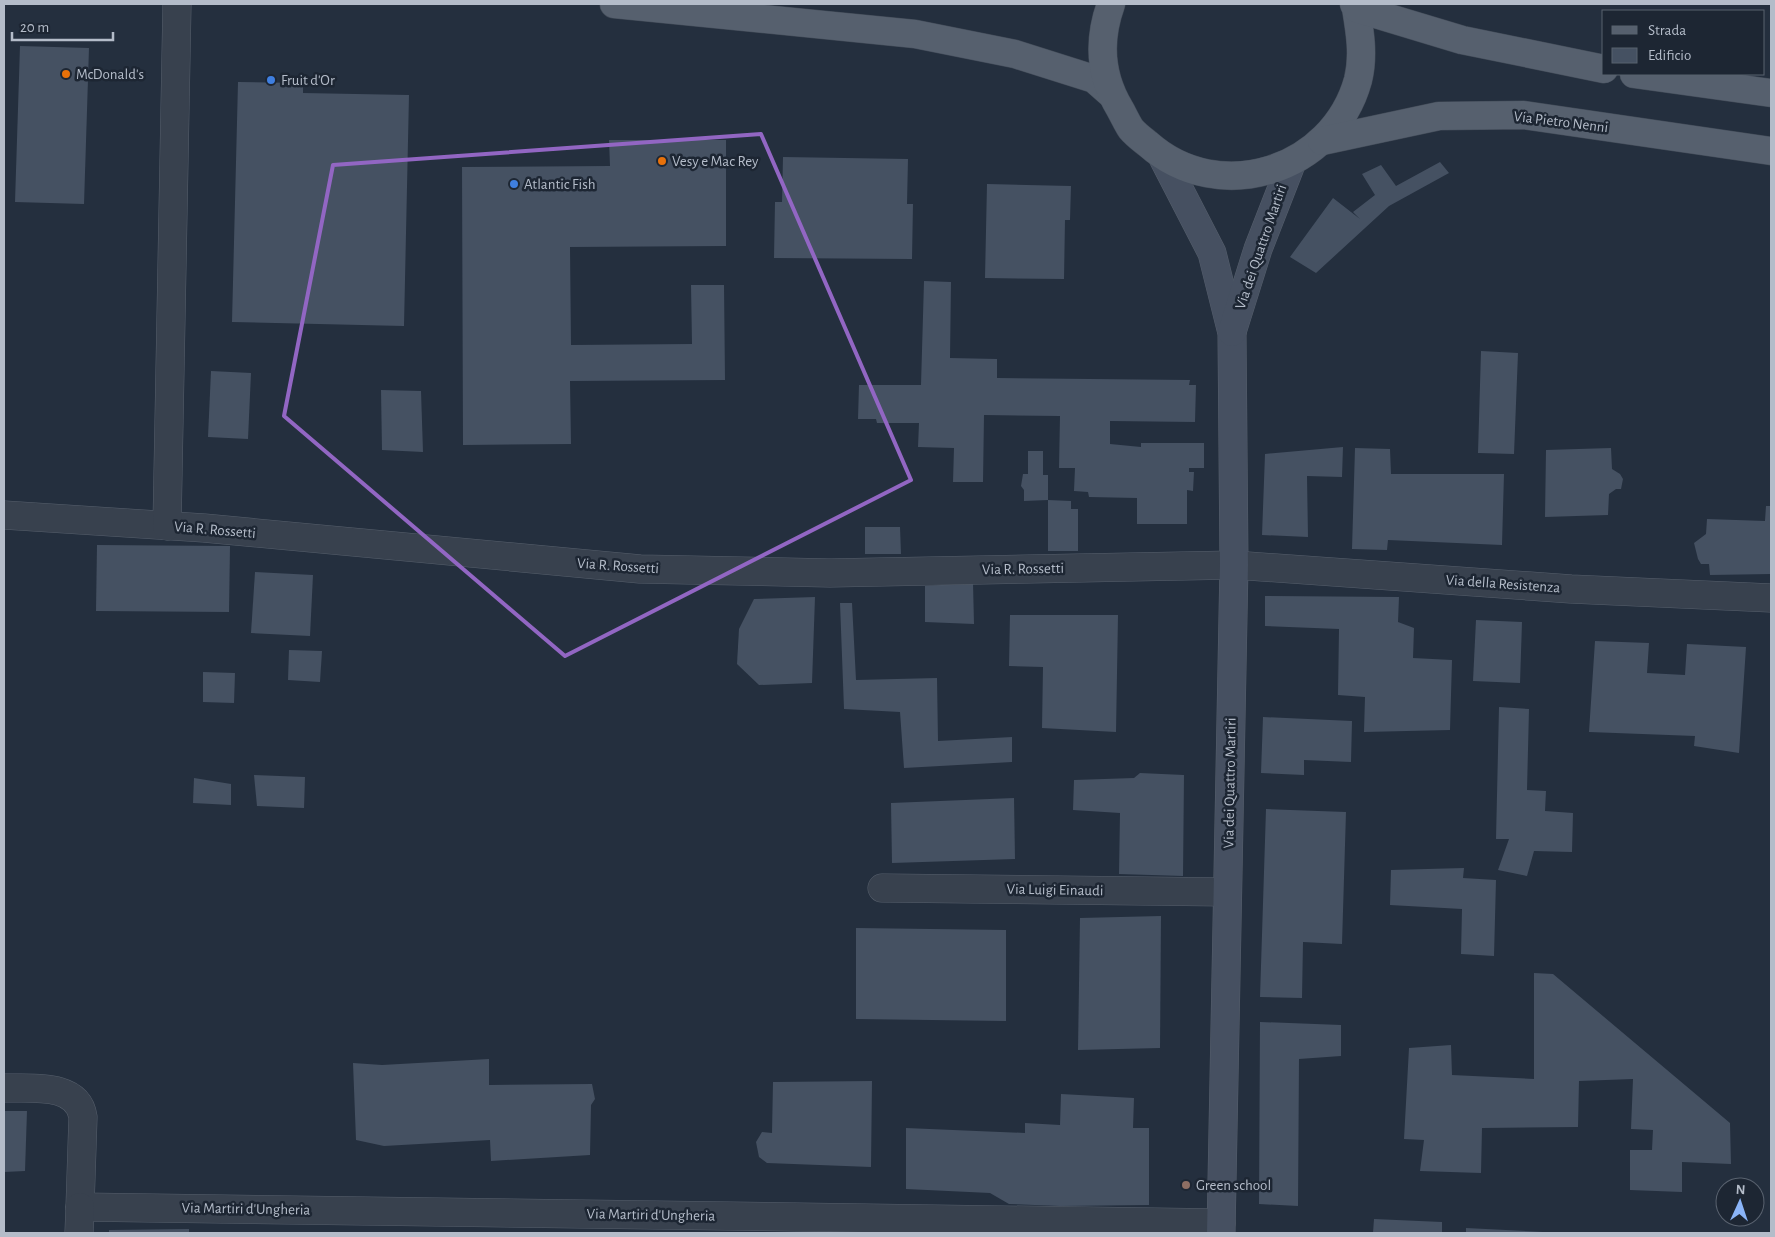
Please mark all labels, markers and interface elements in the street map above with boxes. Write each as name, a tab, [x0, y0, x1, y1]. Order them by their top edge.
scale bar	[12, 10, 114, 42]
legend	[1602, 10, 1765, 75]
text: 20 m	[20, 20, 49, 35]
text: Strada	[1648, 23, 1686, 38]
text: Edificio	[1648, 48, 1691, 63]
place label: McDonald's	[76, 67, 144, 82]
marker: McDonald's	[60, 68, 72, 80]
place label: Fruit d'Or	[281, 73, 335, 88]
marker: Fruit d'Or	[265, 74, 277, 86]
street label: Via Pietro Nenni	[1513, 109, 1609, 135]
place label: Vesy e Mac Rey	[672, 154, 759, 169]
marker: Vesy e Mac Rey	[656, 155, 668, 167]
place label: Atlantic Fish	[524, 177, 596, 192]
marker: Atlantic Fish	[508, 178, 520, 190]
street label: Via dei Quattro Martiri	[1233, 183, 1289, 311]
street label: Via R. Rossetti	[173, 519, 257, 541]
street label: Via R. Rossetti	[577, 556, 659, 576]
street label: Via R. Rossetti	[982, 561, 1064, 577]
street label: Via della Resistenza	[1445, 573, 1561, 595]
street label: Via dei Quattro Martiri	[1221, 717, 1239, 849]
street label: Via Luigi Einaudi	[1006, 882, 1104, 898]
north arrow	[1715, 1177, 1765, 1227]
place label: Green school	[1196, 1178, 1271, 1193]
marker: Green school	[1180, 1179, 1192, 1191]
text: N	[1735, 1183, 1746, 1197]
street label: Via Martiri d'Ungheria	[182, 1200, 311, 1218]
street label: Via Martiri d'Ungheria	[587, 1206, 716, 1224]

